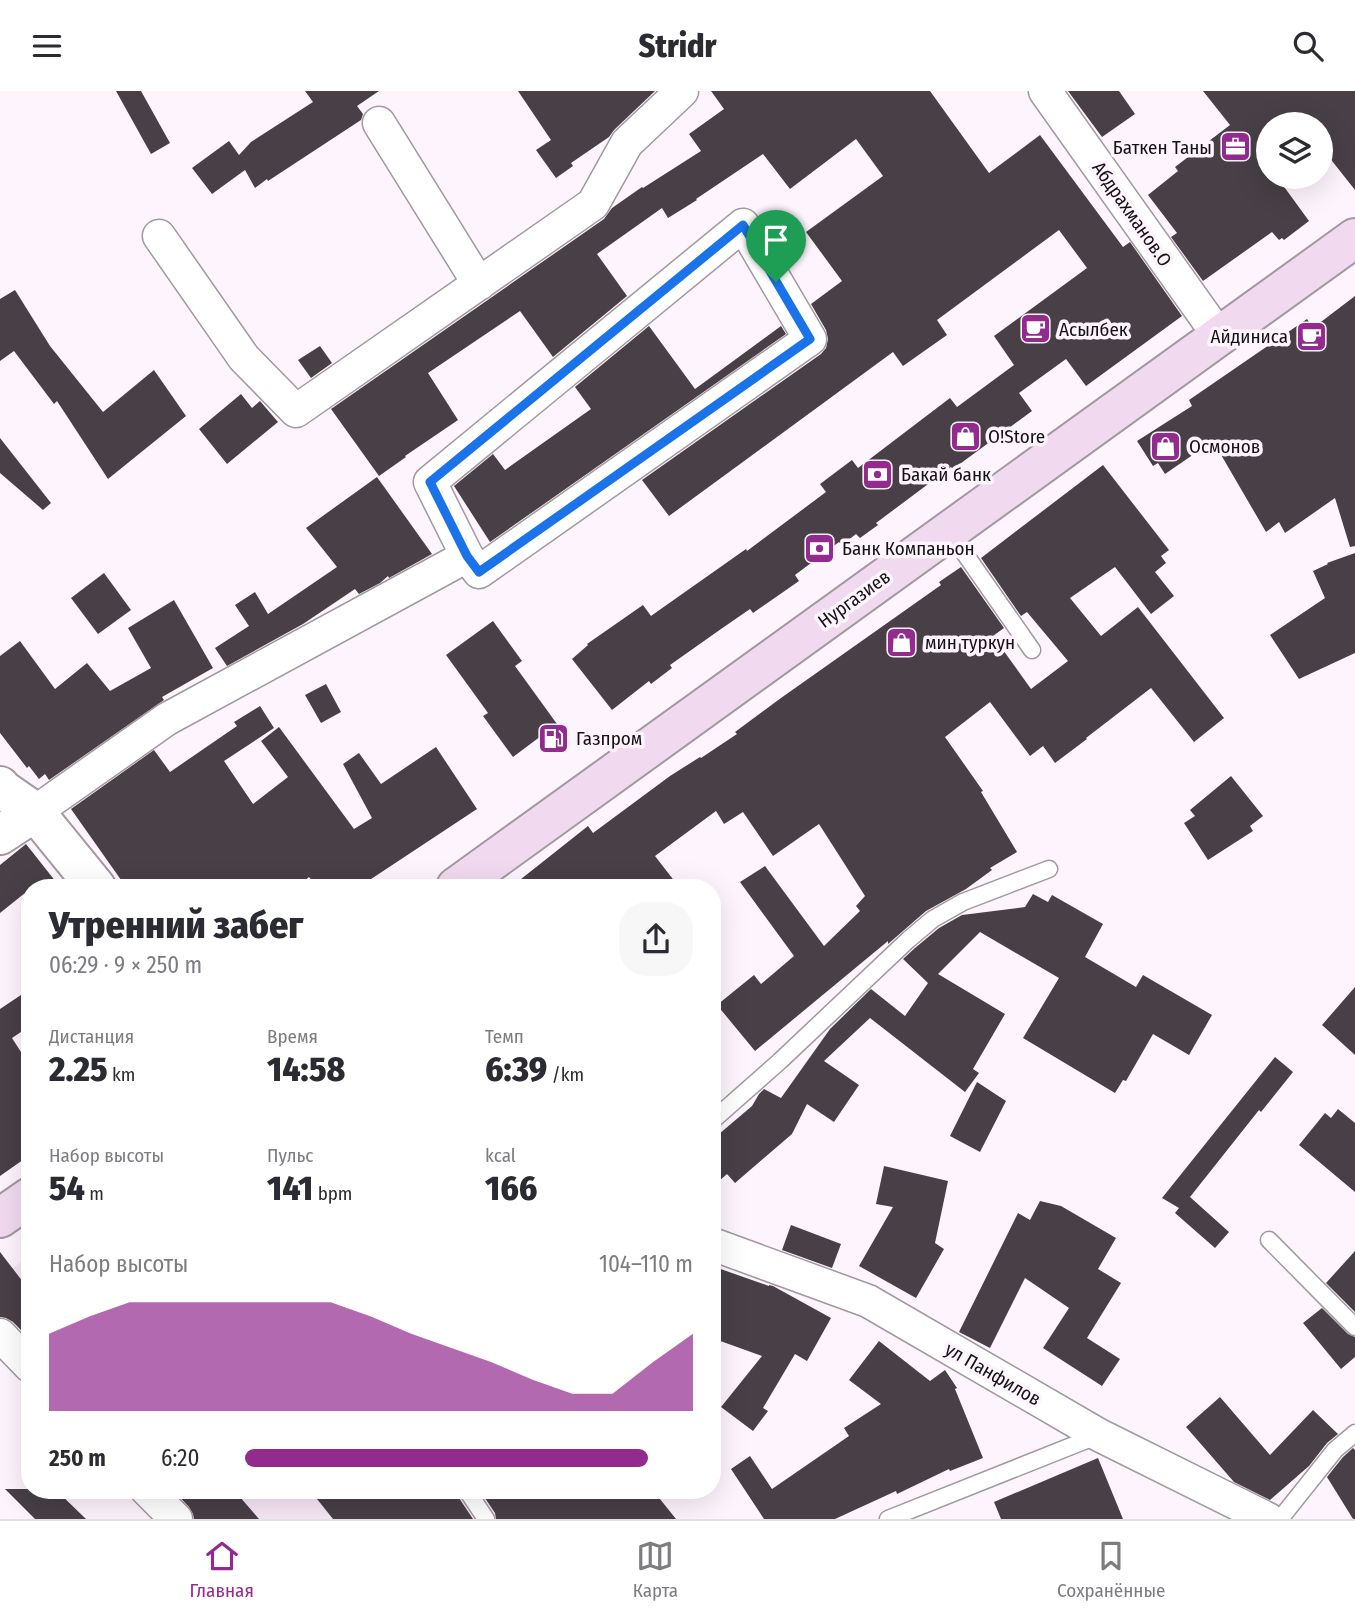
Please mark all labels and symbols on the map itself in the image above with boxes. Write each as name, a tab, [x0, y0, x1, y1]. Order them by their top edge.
office icon: Баткен Таны	[1218, 130, 1252, 164]
place label: Баткен Таны	[1113, 136, 1212, 159]
street label: Абдрахманов.О	[1087, 157, 1177, 271]
pin	[746, 210, 806, 282]
cafe icon: Асылбек	[1019, 312, 1053, 346]
place label: Асылбек	[1059, 318, 1128, 341]
cafe icon: Айдиниса	[1294, 319, 1328, 353]
place label: Айдиниса	[1210, 325, 1288, 348]
shop icon: O!Store	[948, 419, 982, 453]
place label: O!Store	[988, 425, 1045, 448]
shop icon: Осмонов	[1149, 429, 1183, 463]
place label: Осмонов	[1189, 435, 1260, 458]
bank icon: Бакай банк	[861, 457, 895, 491]
place label: Бакай банк	[901, 463, 991, 486]
bank icon: Банк Компаньон	[802, 531, 836, 565]
place label: Банк Компаньон	[842, 537, 975, 560]
street label: Нургазиев	[813, 565, 895, 633]
shop icon: мин туркун	[885, 625, 919, 659]
place label: мин туркун	[925, 631, 1015, 654]
fuel station icon: Газпром	[536, 721, 570, 755]
place label: Газпром	[576, 727, 642, 750]
street label: ул Панфилов	[941, 1337, 1045, 1411]

